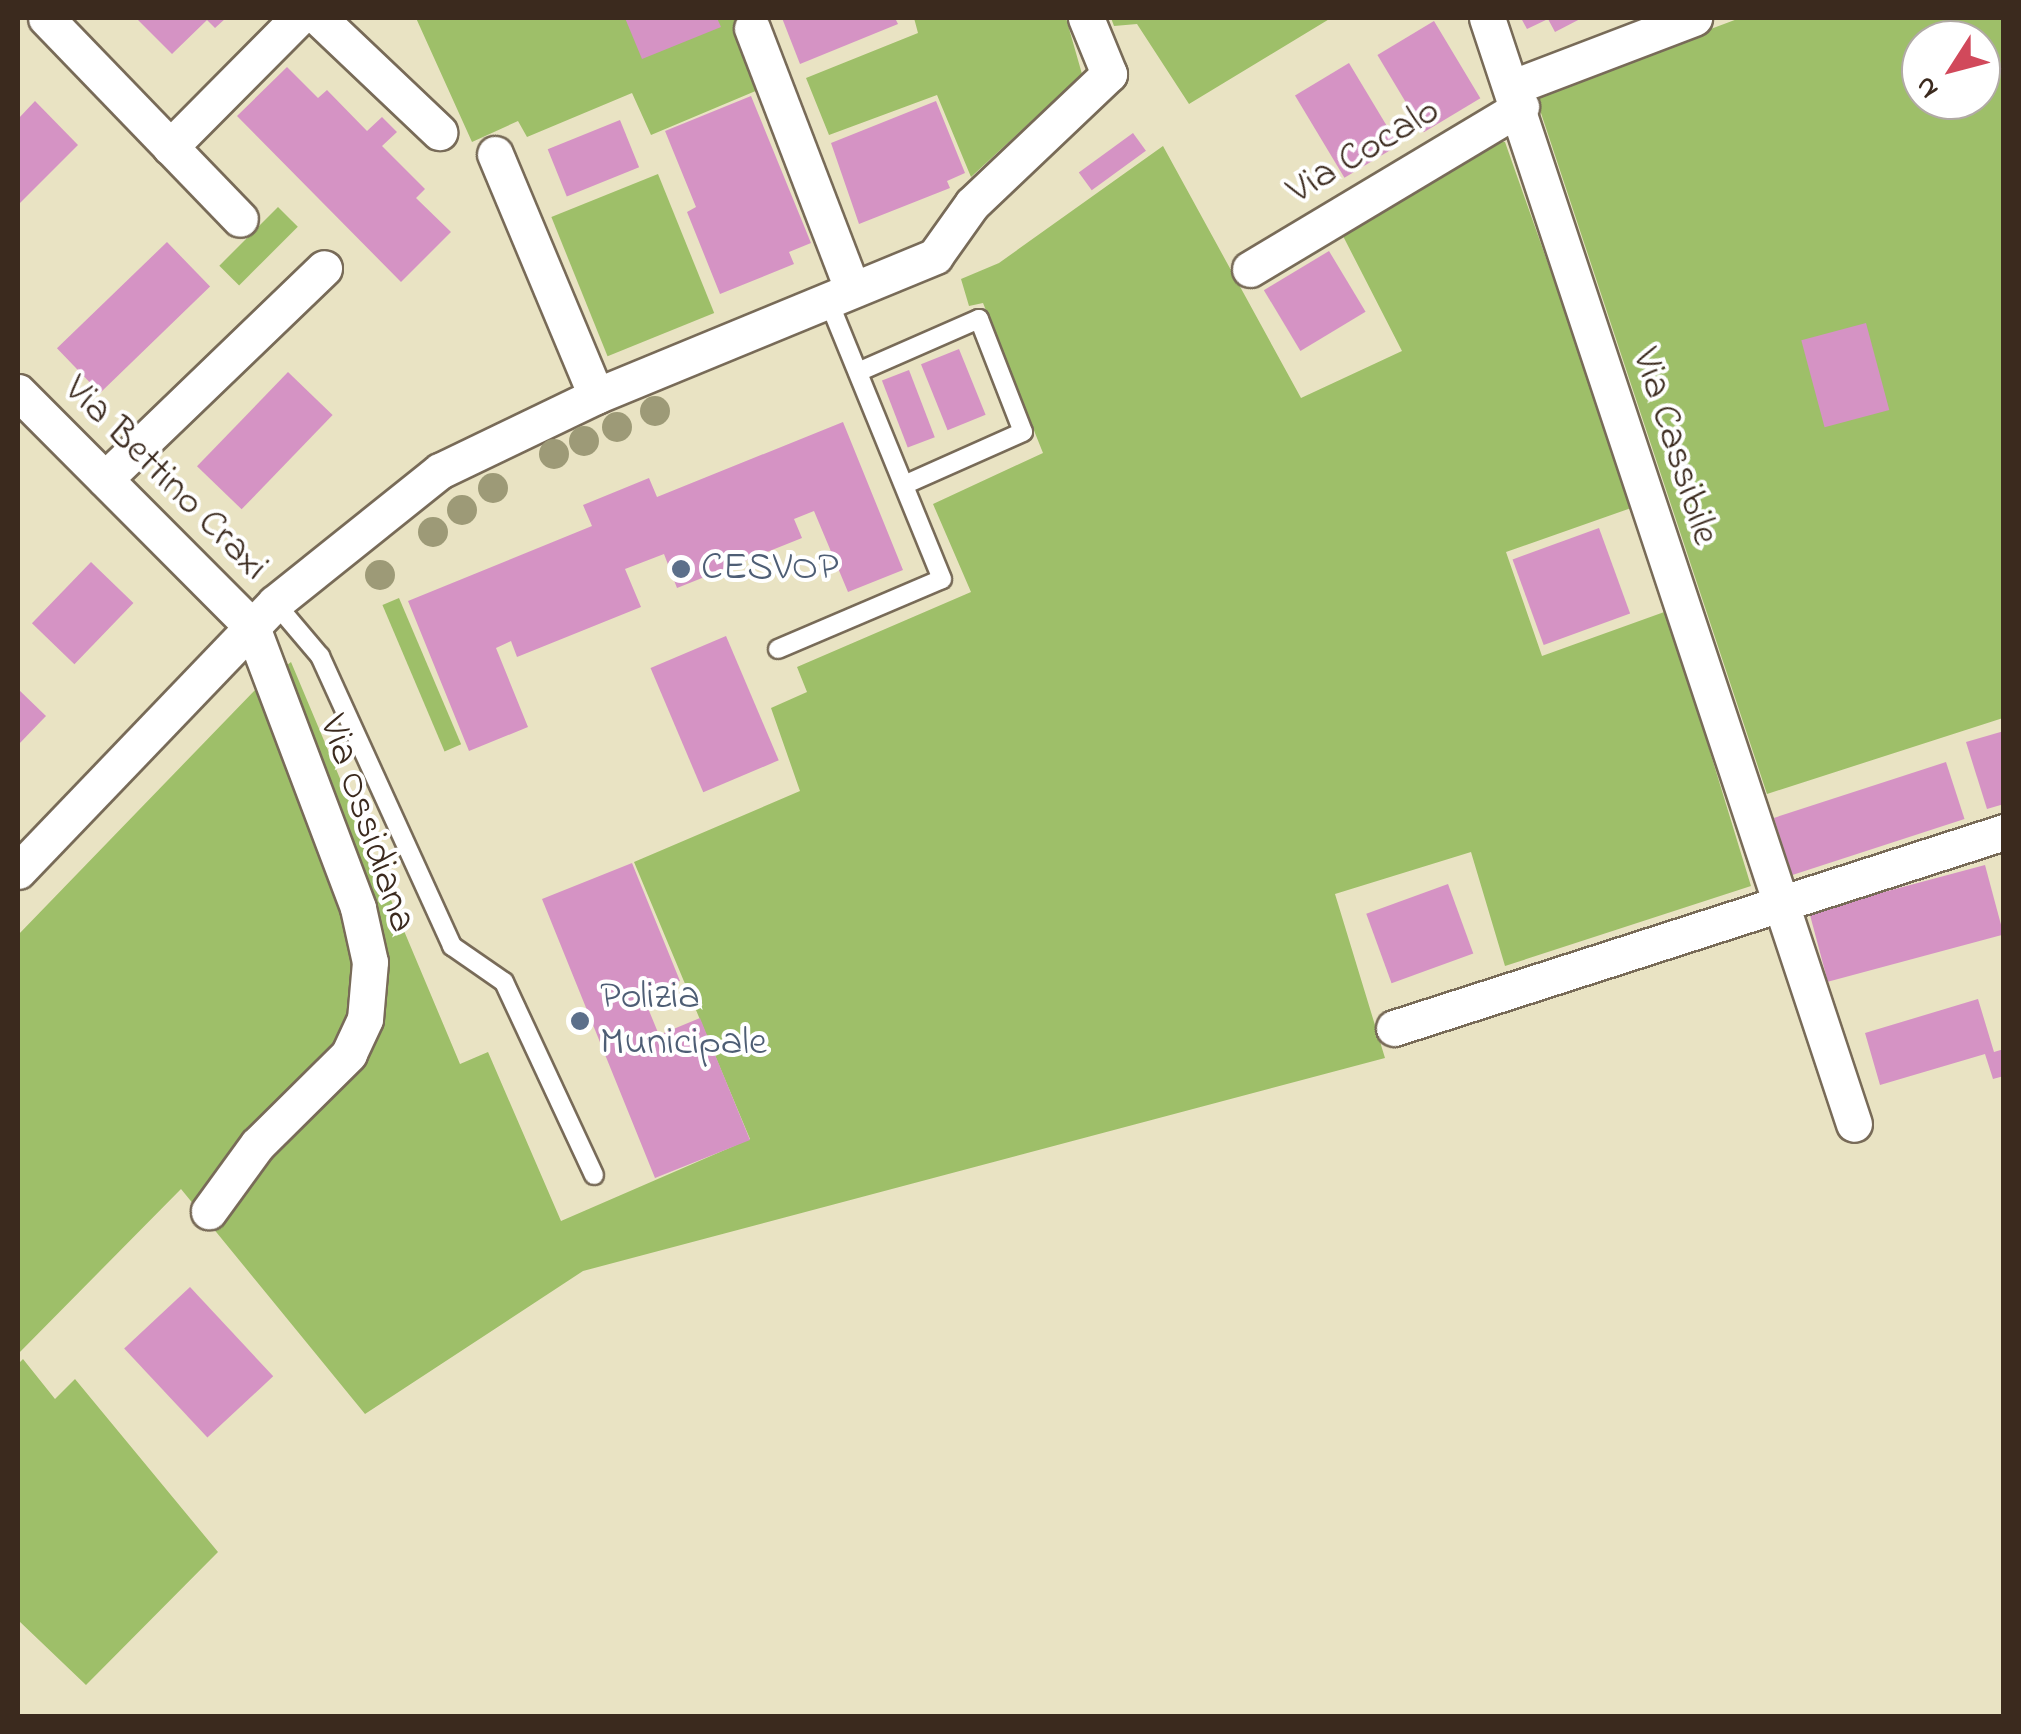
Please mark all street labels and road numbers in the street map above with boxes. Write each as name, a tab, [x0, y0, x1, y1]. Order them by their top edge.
street label: Via Cocalo	[1279, 88, 1449, 216]
street label: Via Cassibile	[1620, 343, 1728, 551]
street label: Via Bettino Craxi	[53, 367, 277, 591]
street label: Via Ossidiana	[306, 709, 426, 939]

